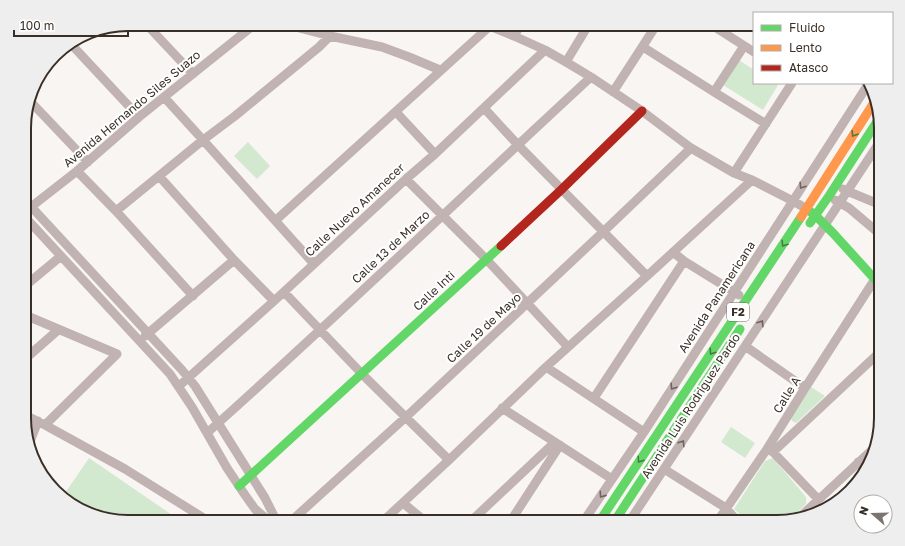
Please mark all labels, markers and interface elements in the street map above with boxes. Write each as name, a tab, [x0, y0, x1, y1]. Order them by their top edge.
scale bar	[14, 12, 128, 38]
legend	[753, 12, 893, 84]
text: 100 m	[20, 18, 54, 33]
text: Fluido	[789, 20, 825, 35]
text: Lento	[789, 40, 822, 55]
street label: Avenida Hernando Siles Suazo	[60, 47, 203, 170]
text: Atasco	[789, 60, 828, 75]
one-way arrow	[851, 130, 859, 137]
street label: Calle Nuevo Amanecer	[302, 160, 408, 260]
one-way arrow	[800, 182, 807, 189]
street label: Calle 13 de Marzo	[349, 207, 433, 287]
street label: Avenida Panamericana	[675, 238, 758, 355]
one-way arrow	[781, 240, 789, 247]
street label: Calle Inti	[410, 268, 458, 314]
street label: Calle 19 de Mayo	[443, 289, 524, 366]
road number: F2	[727, 303, 749, 321]
one-way arrow	[756, 320, 763, 327]
street label: Avenida Luis Rodriguez Pardo	[638, 330, 743, 481]
one-way arrow	[709, 348, 717, 355]
street label: Calle A	[769, 374, 804, 416]
one-way arrow	[671, 382, 678, 389]
one-way arrow	[677, 440, 684, 447]
one-way arrow	[637, 456, 645, 463]
one-way arrow	[599, 491, 607, 498]
north arrow	[853, 494, 893, 534]
text: N	[856, 504, 871, 517]

